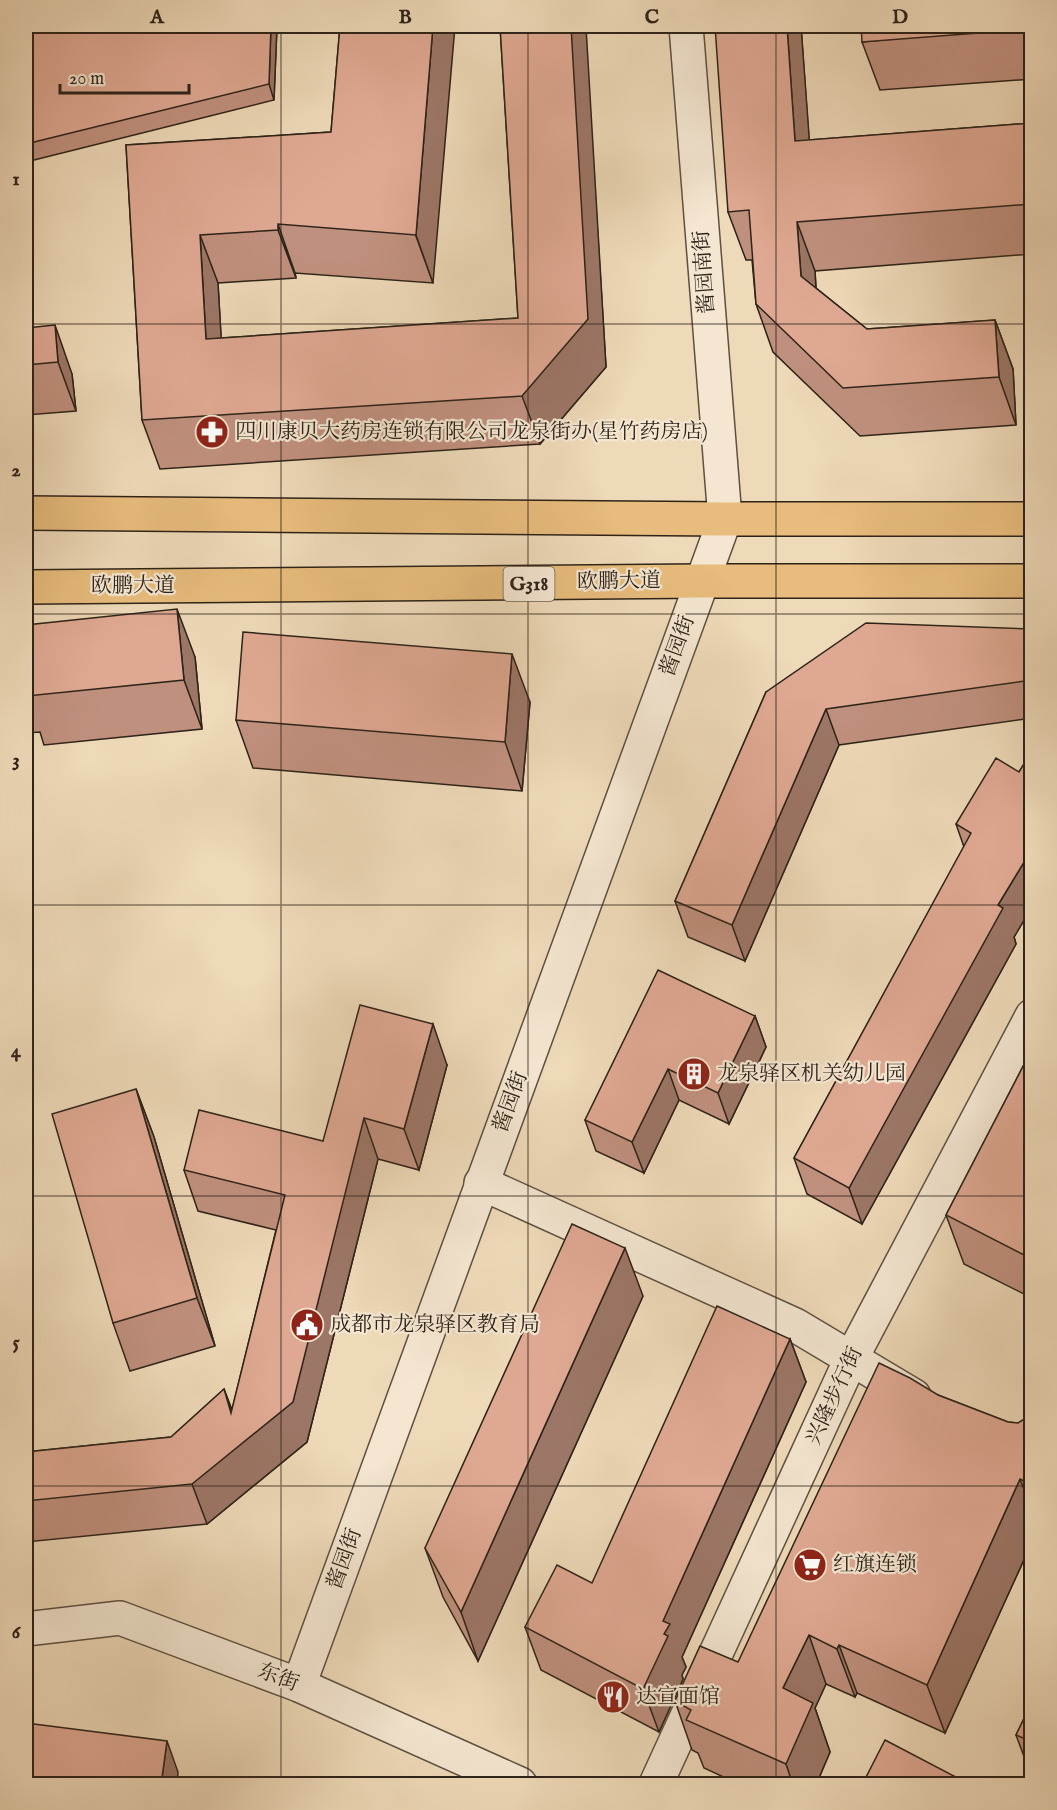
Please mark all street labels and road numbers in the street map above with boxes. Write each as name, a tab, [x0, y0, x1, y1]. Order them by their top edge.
street label: 酱园南街	[689, 229, 721, 315]
road number: G318	[504, 567, 554, 601]
street label: 欧鹏大道	[577, 568, 661, 596]
street label: 欧鹏大道	[91, 573, 175, 600]
street label: 酱园街	[655, 612, 701, 680]
street label: 酱园街	[488, 1068, 534, 1136]
street label: 兴隆步行街	[801, 1343, 869, 1449]
street label: 酱园街	[322, 1525, 368, 1593]
street label: 东街	[254, 1658, 302, 1698]

